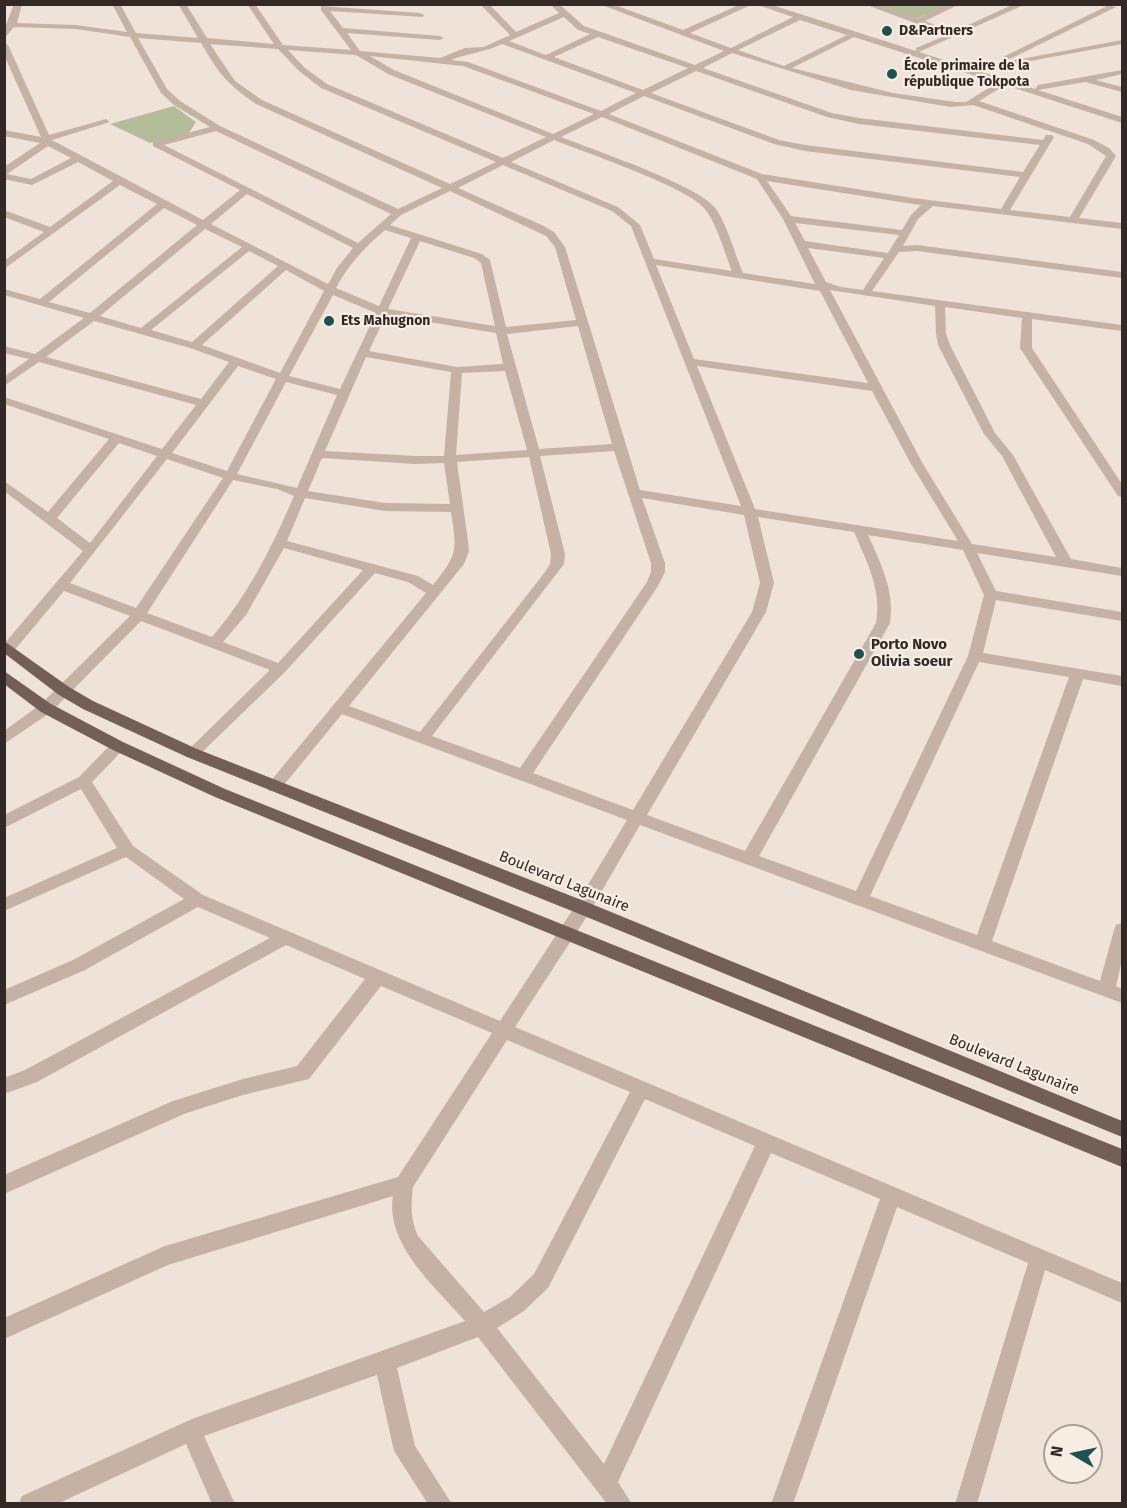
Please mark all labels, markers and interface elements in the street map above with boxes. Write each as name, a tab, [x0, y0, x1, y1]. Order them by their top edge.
place label: D&Partners	[899, 23, 973, 39]
marker: D&Partners	[880, 24, 894, 38]
place label: École primaire de la république Tokpota	[904, 58, 1030, 90]
marker: École primaire de la république Tokpota	[885, 67, 899, 81]
place label: Ets Mahugnon	[341, 313, 430, 329]
marker: Ets Mahugnon	[322, 314, 336, 328]
place label: Porto Novo Olivia soeur	[871, 636, 953, 671]
marker: Porto Novo Olivia soeur	[852, 647, 866, 661]
street label: Boulevard Lagunaire	[496, 848, 632, 916]
street label: Boulevard Lagunaire	[946, 1031, 1082, 1099]
north arrow	[1043, 1424, 1103, 1484]
text: N	[1046, 1445, 1067, 1458]

